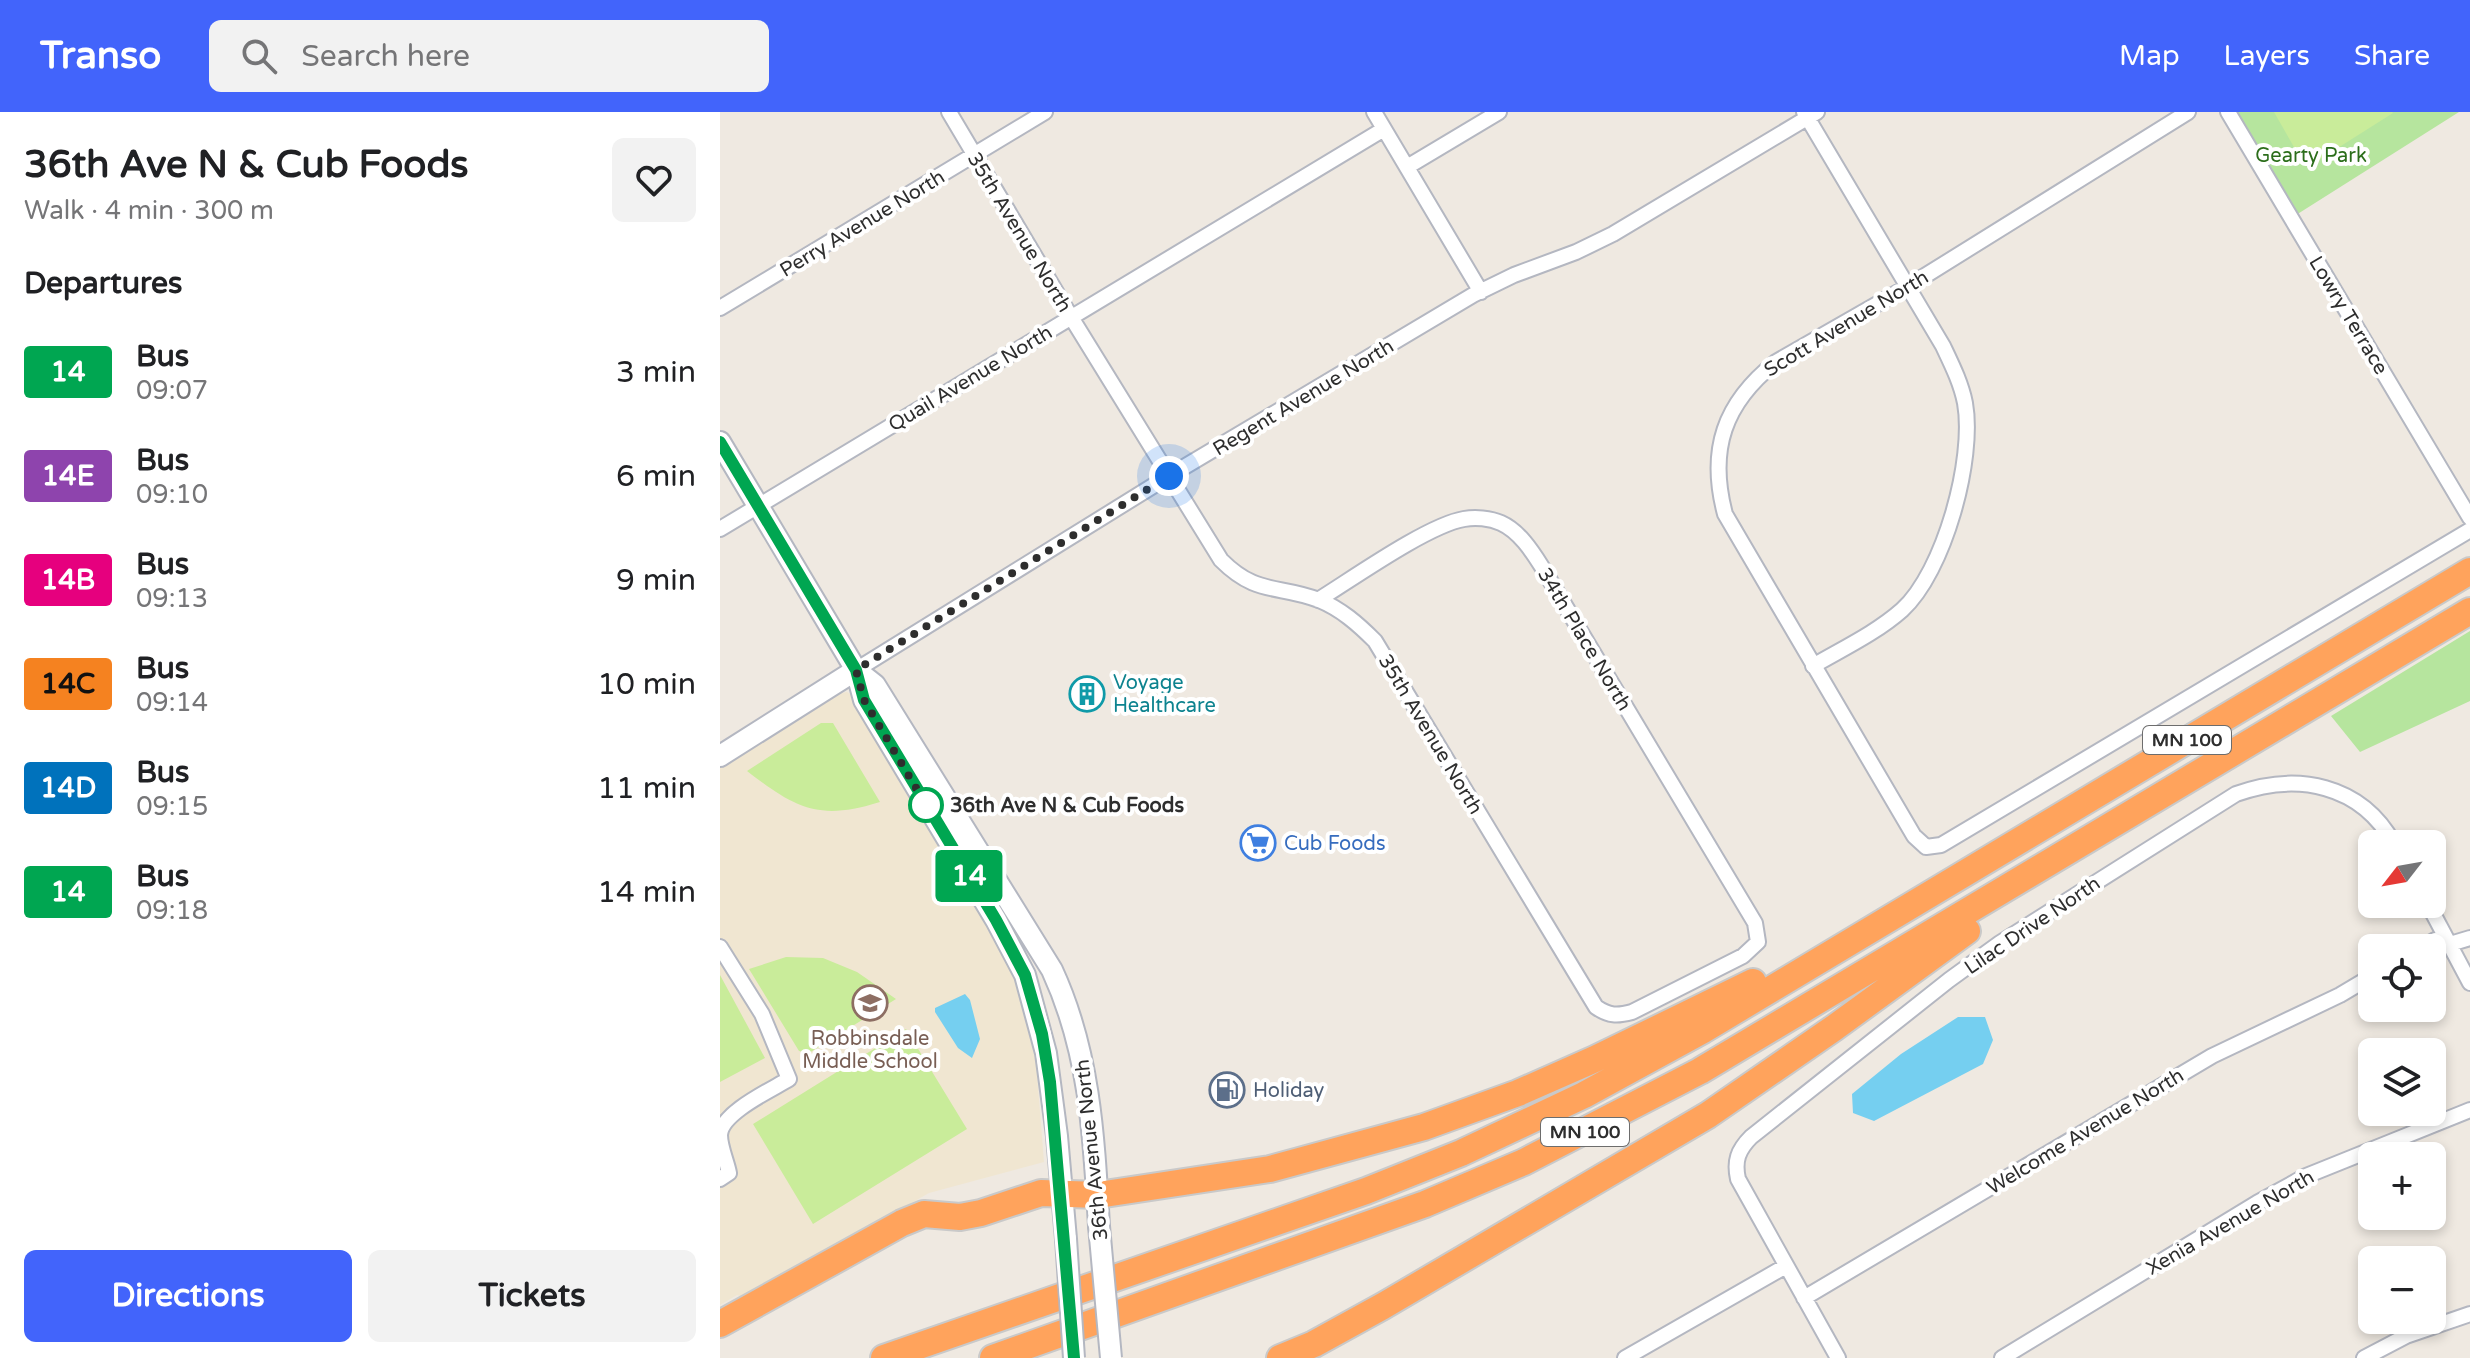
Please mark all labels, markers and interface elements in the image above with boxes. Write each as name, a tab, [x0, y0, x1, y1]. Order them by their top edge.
search box	[209, 20, 769, 92]
text: Transo	[40, 33, 161, 79]
icon: search	[237, 34, 281, 78]
text: Search here	[301, 38, 470, 75]
text: Map	[2119, 39, 2180, 73]
text: Layers	[2224, 39, 2310, 73]
text: Share	[2354, 39, 2430, 73]
button: heart	[612, 138, 696, 222]
text: 36th Ave N & Cub Foods	[24, 142, 469, 188]
park label: Gearty Park	[2255, 144, 2367, 168]
street label: 35th Avenue North	[962, 148, 1076, 317]
street label: Perry Avenue North	[776, 165, 949, 283]
text: Walk · 4 min · 300 m	[24, 195, 274, 226]
street label: Lowry Terrace	[2303, 252, 2393, 379]
text: Departures	[24, 265, 182, 302]
street label: Scott Avenue North	[1760, 265, 1933, 382]
street label: Quail Avenue North	[884, 320, 1057, 437]
street label: Regent Avenue North	[1209, 334, 1398, 461]
text: Bus	[136, 338, 189, 375]
text: 3 min	[616, 354, 696, 391]
text: 14	[50, 355, 86, 389]
text: 09:07	[136, 375, 208, 406]
text: Bus	[136, 442, 189, 479]
your location	[1149, 456, 1189, 496]
text: 6 min	[616, 458, 696, 495]
text: 14E	[41, 459, 95, 493]
text: 09:10	[136, 479, 208, 510]
text: Bus	[136, 546, 189, 583]
text: 9 min	[616, 562, 696, 599]
text: 14B	[41, 563, 95, 597]
street label: 34th Place North	[1532, 564, 1636, 715]
text: 09:13	[136, 583, 208, 614]
text: Bus	[136, 650, 189, 687]
street label: 35th Avenue North	[1373, 650, 1487, 819]
text: 10 min	[597, 666, 696, 703]
text: 14C	[41, 667, 95, 701]
place label: Voyage Healthcare	[1113, 671, 1216, 718]
building icon: Voyage Healthcare	[1068, 675, 1106, 713]
text: 09:14	[136, 687, 208, 718]
road number: MN 100	[2143, 726, 2231, 754]
text: Bus	[136, 754, 189, 791]
text: 11 min	[597, 770, 696, 807]
text: 14D	[40, 771, 96, 805]
marker: 36th Ave N & Cub Foods	[909, 788, 943, 822]
text: 09:15	[136, 791, 208, 822]
place label: 36th Ave N & Cub Foods	[950, 794, 1184, 818]
supermarket icon: Cub Foods	[1239, 824, 1277, 862]
north arrow	[2358, 830, 2446, 918]
map controls	[2358, 830, 2446, 1334]
place label: Cub Foods	[1284, 832, 1386, 856]
line badge: 14	[933, 850, 1005, 902]
text: Bus	[136, 858, 189, 895]
text: 14	[951, 859, 987, 893]
street label: Lilac Drive North	[1960, 872, 2105, 980]
text: 14 min	[597, 874, 696, 911]
text: 14	[50, 875, 86, 909]
text: 09:18	[136, 895, 208, 926]
button: locate	[2358, 934, 2446, 1022]
school or university icon: Robbinsdale Middle School	[851, 984, 889, 1022]
place label: Robbinsdale Middle School	[802, 1027, 938, 1074]
button: layers	[2358, 1038, 2446, 1126]
street label: 36th Avenue North	[1071, 1058, 1113, 1242]
street label: Welcome Avenue North	[1983, 1064, 2188, 1200]
fuel station icon: Holiday	[1208, 1071, 1246, 1109]
place label: Holiday	[1253, 1079, 1325, 1103]
road number: MN 100	[1541, 1118, 1629, 1146]
button: +	[2358, 1142, 2446, 1230]
street label: Xenia Avenue North	[2142, 1165, 2319, 1281]
button: −	[2358, 1246, 2446, 1334]
button: Directions	[24, 1250, 352, 1342]
button: Tickets	[368, 1250, 696, 1342]

